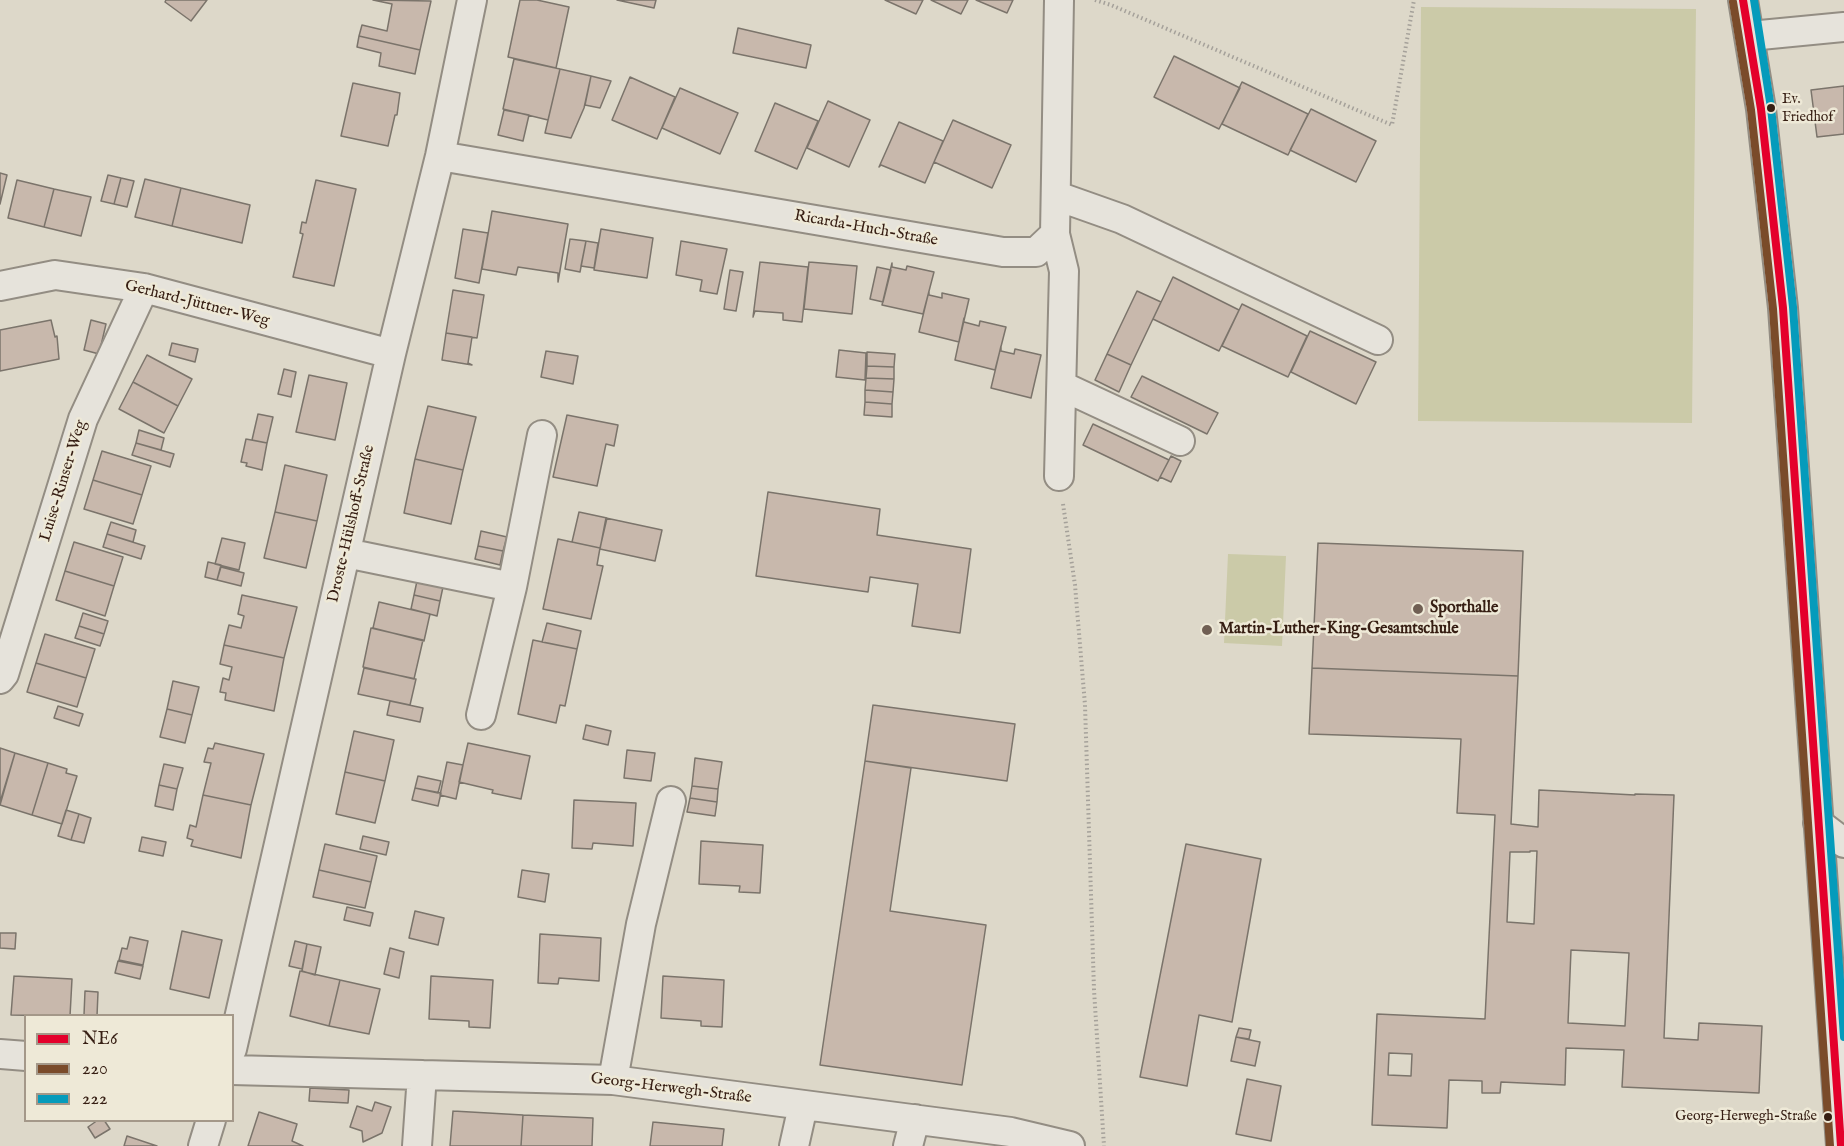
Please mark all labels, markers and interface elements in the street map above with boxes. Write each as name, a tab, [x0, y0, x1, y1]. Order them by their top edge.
place label: Ev. Friedhof	[1782, 92, 1833, 124]
marker: Ev. Friedhof	[1765, 102, 1777, 114]
street label: Ricarda-Huch-Straße	[793, 207, 939, 251]
street label: Gerhard-Jüttner-Weg	[123, 277, 271, 331]
street label: Luise-Rinser-Weg	[36, 418, 92, 544]
street label: Droste-Hülshoff-Straße	[325, 443, 379, 605]
place label: Sporthalle	[1430, 599, 1498, 619]
marker: Sporthalle	[1411, 602, 1425, 616]
place label: Martin-Luther-King-Gesamtschule	[1219, 620, 1459, 640]
marker: Martin-Luther-King-Gesamtschule	[1200, 623, 1214, 637]
legend	[24, 1014, 234, 1122]
text: NE6	[82, 1028, 118, 1051]
text: 220	[82, 1058, 108, 1081]
street label: Georg-Herwegh-Straße	[589, 1070, 753, 1108]
text: 222	[82, 1088, 107, 1111]
place label: Georg-Herwegh-Straße	[1675, 1109, 1817, 1125]
marker: Georg-Herwegh-Straße	[1822, 1111, 1834, 1123]

